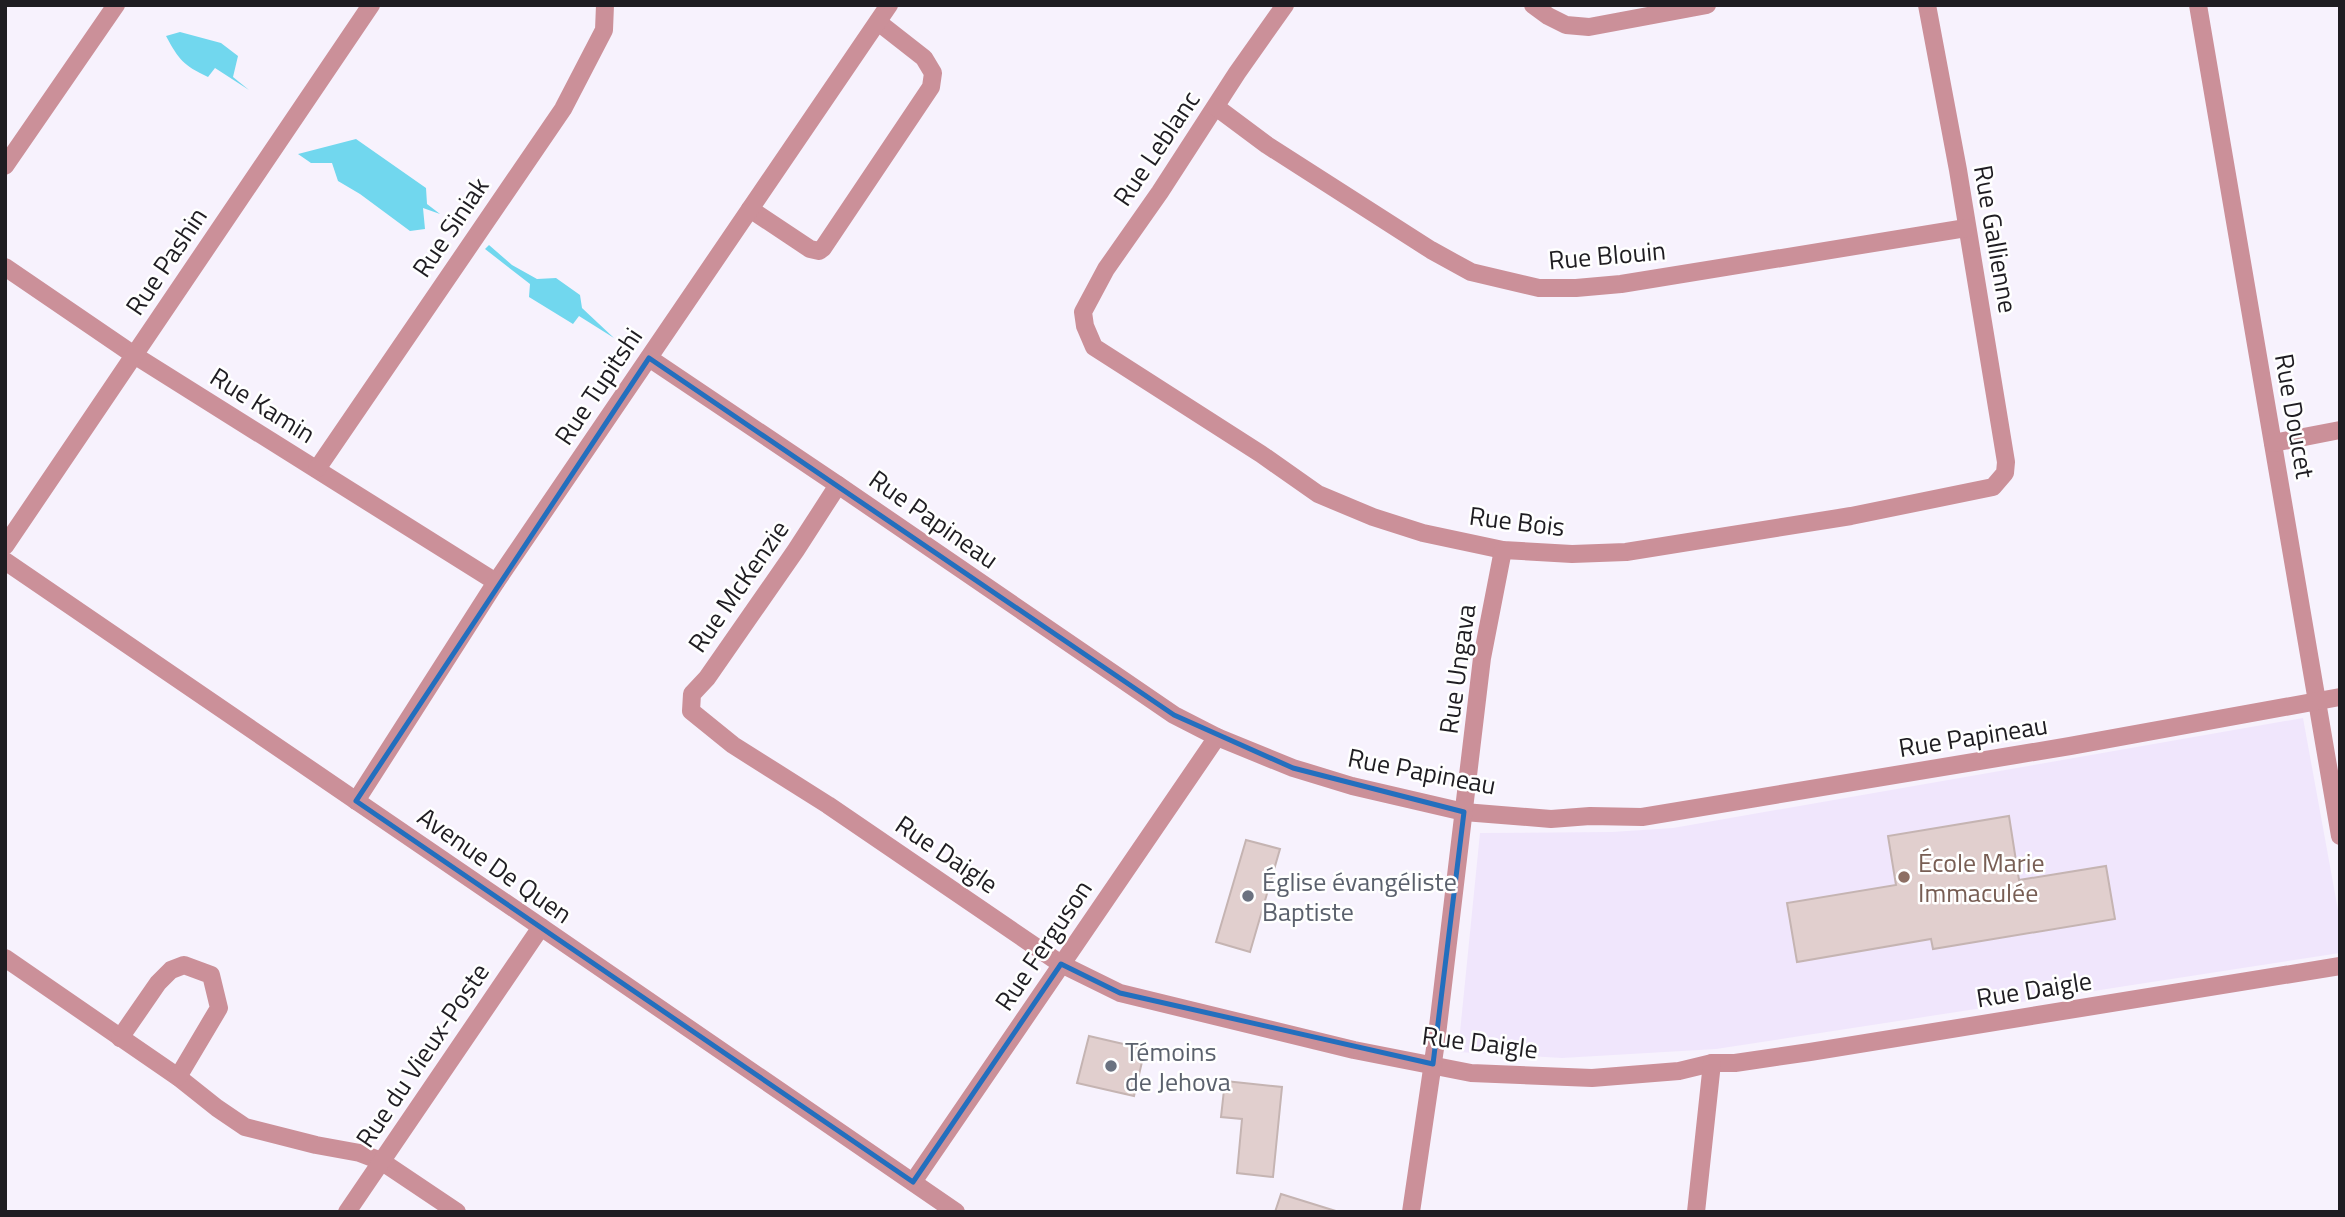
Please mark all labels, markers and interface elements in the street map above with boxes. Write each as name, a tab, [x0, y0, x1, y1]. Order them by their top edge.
street label: Rue Leblanc	[1103, 82, 1209, 214]
street label: Rue Gallienne	[1964, 162, 2028, 316]
street label: Rue Siniak	[402, 169, 498, 285]
street label: Rue Pashin	[116, 199, 216, 323]
street label: Rue Blouin	[1547, 230, 1667, 280]
street label: Rue Tupitshi	[544, 320, 652, 452]
street label: Rue Doucet	[2265, 350, 2325, 482]
street label: Rue Kamin	[203, 357, 323, 453]
street label: Rue Papineau	[861, 460, 1007, 578]
street label: Rue Bois	[1467, 496, 1567, 546]
street label: Rue McKenzie	[678, 512, 798, 660]
street label: Rue Ungava	[1429, 601, 1485, 737]
street label: Rue Papineau	[1896, 705, 2050, 767]
street label: Rue Papineau	[1345, 738, 1499, 804]
street label: Avenue De Quen	[410, 797, 580, 933]
street label: Rue Daigle	[888, 805, 1006, 903]
place label: École Marie Immaculée	[1918, 843, 2045, 912]
place label: Église évangéliste Baptiste	[1262, 862, 1457, 931]
marker: École Marie Immaculée	[1896, 869, 1912, 885]
street label: Rue Ferguson	[985, 872, 1101, 1018]
marker: Église évangéliste Baptiste	[1240, 888, 1256, 904]
street label: Rue du Vieux-Poste	[346, 955, 498, 1155]
street label: Rue Daigle	[1973, 961, 2095, 1017]
street label: Rue Daigle	[1420, 1016, 1540, 1068]
place label: Témoins de Jehova	[1125, 1032, 1231, 1101]
marker: Témoins de Jehova	[1103, 1058, 1119, 1074]

